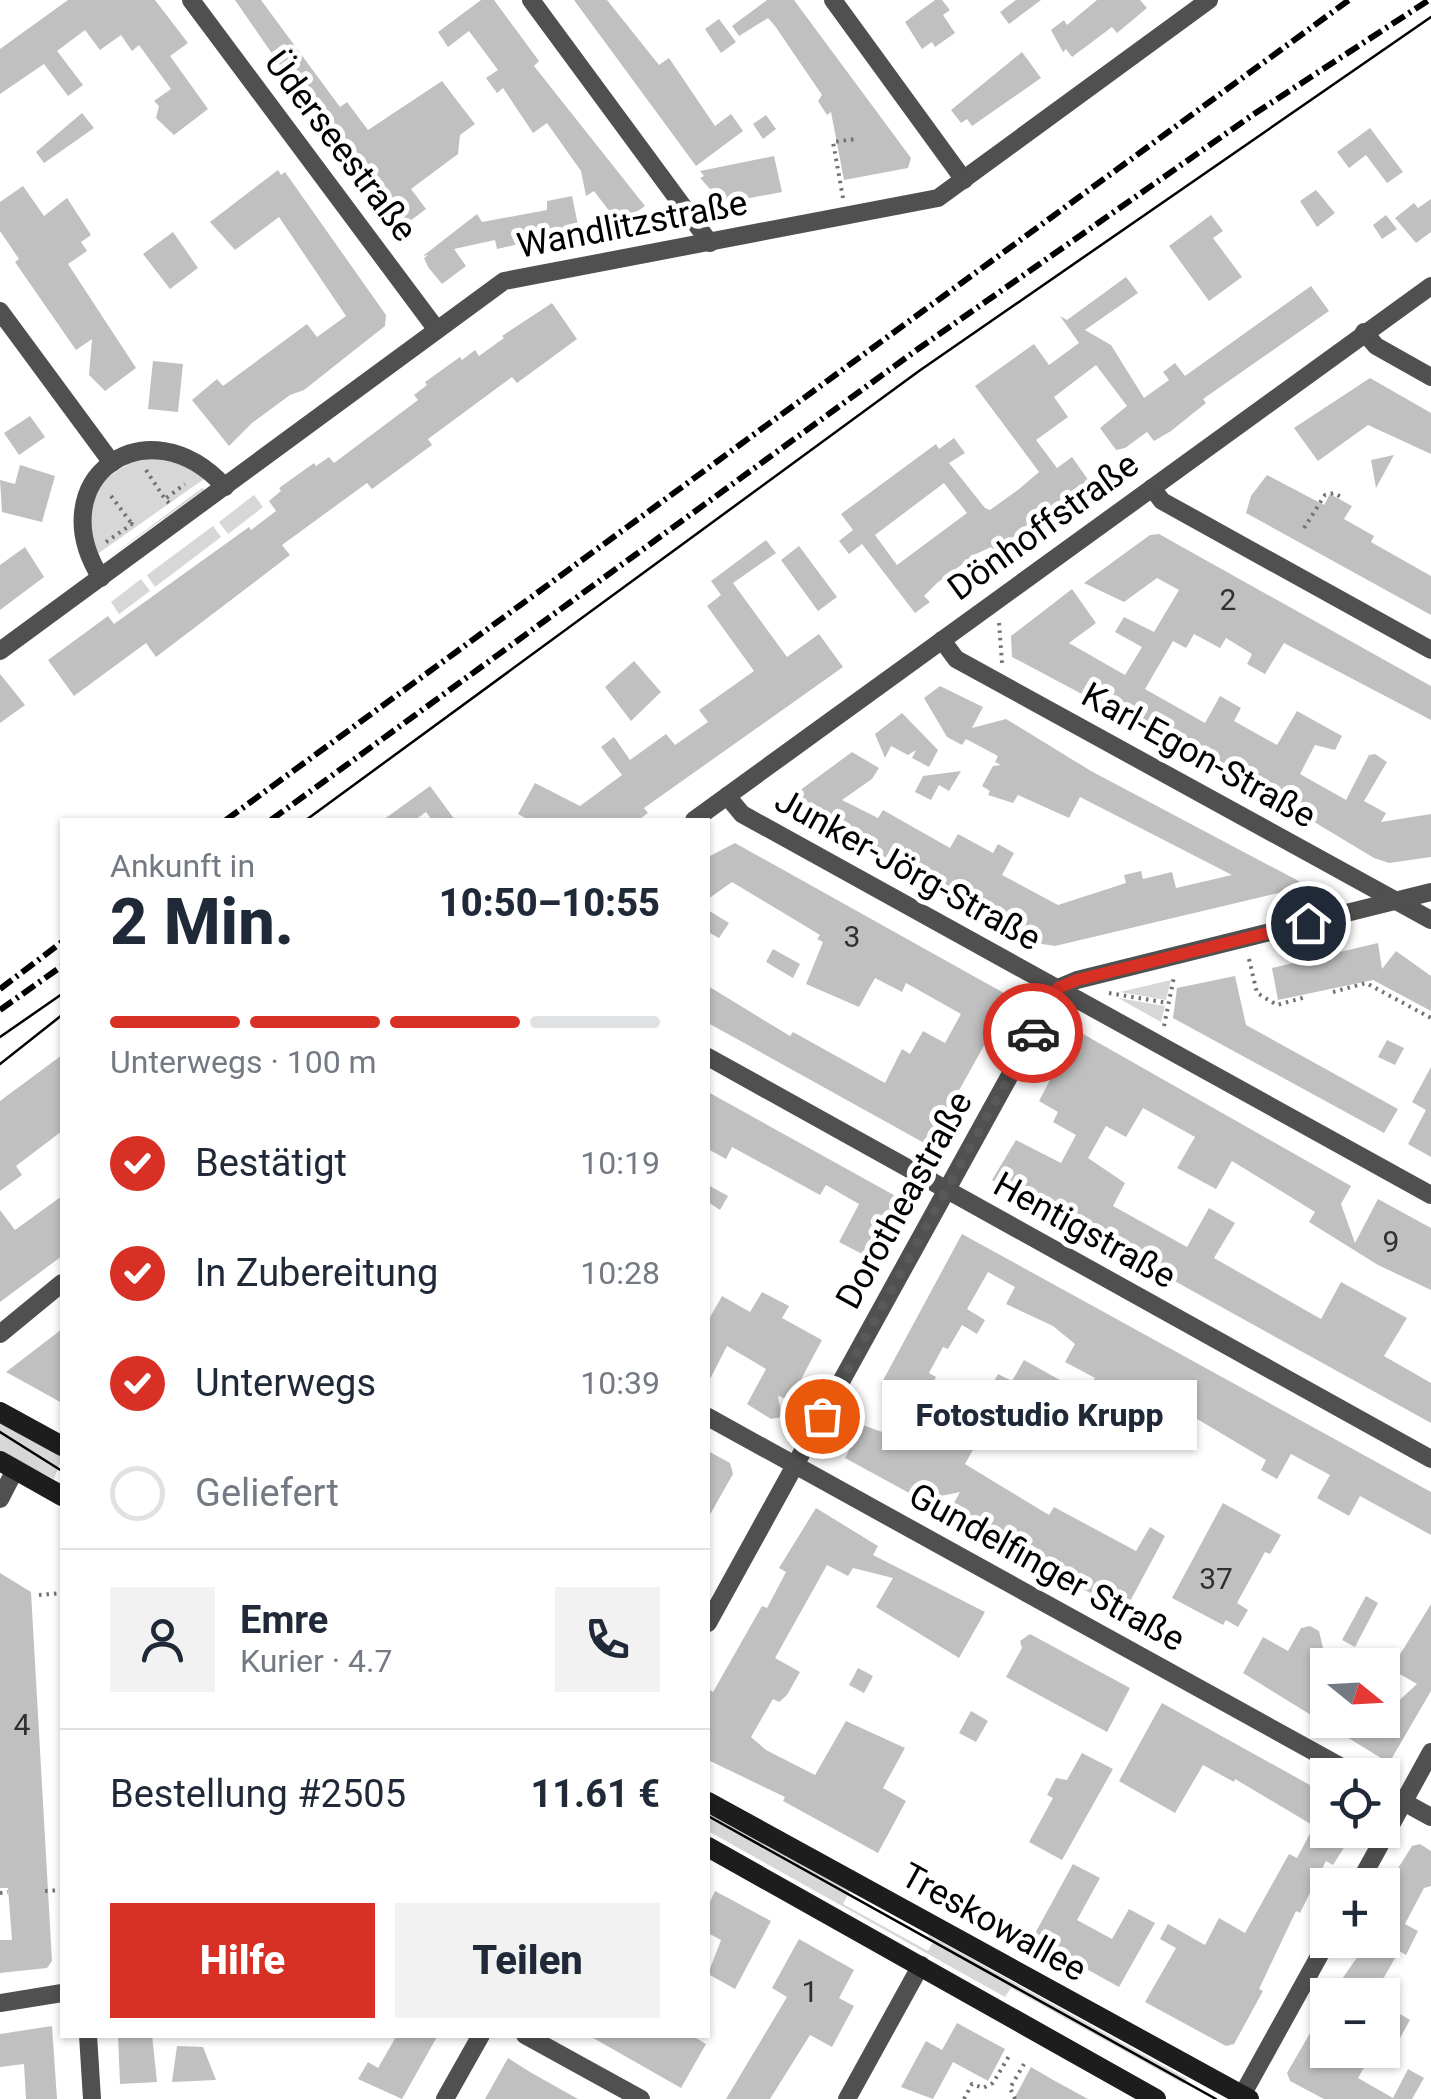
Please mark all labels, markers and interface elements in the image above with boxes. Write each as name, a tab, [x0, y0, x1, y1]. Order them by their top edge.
street label: Üderseestraße	[256, 43, 425, 249]
street label: Wandlitzstraße	[514, 182, 751, 267]
street label: Dönhoffstraße	[940, 444, 1146, 609]
house number: 2	[1220, 582, 1236, 617]
street label: Karl-Egon-Straße	[1075, 674, 1323, 837]
street label: Junker-Jörg-Straße	[768, 779, 1048, 959]
text: Ankunft in	[110, 847, 255, 885]
text: 10:50–10:55	[439, 881, 660, 925]
pin	[1266, 881, 1351, 966]
text: 2 Min.	[110, 884, 294, 960]
icon: home	[1281, 896, 1336, 951]
house number: 3	[844, 919, 860, 954]
courier	[983, 983, 1083, 1083]
icon: car	[1006, 1006, 1061, 1061]
text: Unterwegs · 100 m	[110, 1043, 377, 1081]
street label: Dorotheastraße	[828, 1085, 981, 1316]
icon: check	[110, 1136, 165, 1191]
text: Bestätigt	[195, 1141, 347, 1185]
text: 10:19	[580, 1144, 660, 1182]
street label: Hentigstraße	[987, 1164, 1183, 1297]
house number: 9	[1383, 1224, 1399, 1259]
icon: check	[110, 1246, 165, 1301]
text: In Zubereitung	[195, 1251, 438, 1295]
text: 10:28	[580, 1254, 660, 1292]
icon: check	[110, 1356, 165, 1411]
text: Unterwegs	[195, 1361, 376, 1405]
text: 10:39	[580, 1364, 660, 1402]
pin	[780, 1374, 865, 1459]
callout: Fotostudio Krupp	[882, 1381, 1197, 1451]
icon: bag	[795, 1389, 850, 1444]
text: Fotostudio Krupp	[915, 1396, 1164, 1434]
text: Geliefert	[195, 1471, 339, 1515]
street label: Gundelfinger Straße	[902, 1475, 1192, 1660]
house number: 37	[1199, 1561, 1233, 1596]
button: person	[110, 1587, 215, 1692]
button: phone	[555, 1587, 660, 1692]
text: Emre	[240, 1598, 328, 1642]
text: Kurier · 4.7	[240, 1642, 392, 1680]
north arrow	[1310, 1648, 1400, 1738]
map controls	[1310, 1648, 1400, 2068]
house number: 4	[14, 1707, 31, 1742]
button: locate	[1310, 1758, 1400, 1848]
text: Bestellung #2505	[110, 1772, 406, 1816]
text: 11.61 €	[531, 1772, 660, 1816]
street label: Treskowallee	[894, 1855, 1093, 1990]
button: +	[1310, 1868, 1400, 1958]
button: Hilfe	[110, 1903, 375, 2018]
button: Teilen	[395, 1903, 660, 2018]
house number: 1	[802, 1974, 818, 2009]
button: −	[1310, 1978, 1400, 2068]

